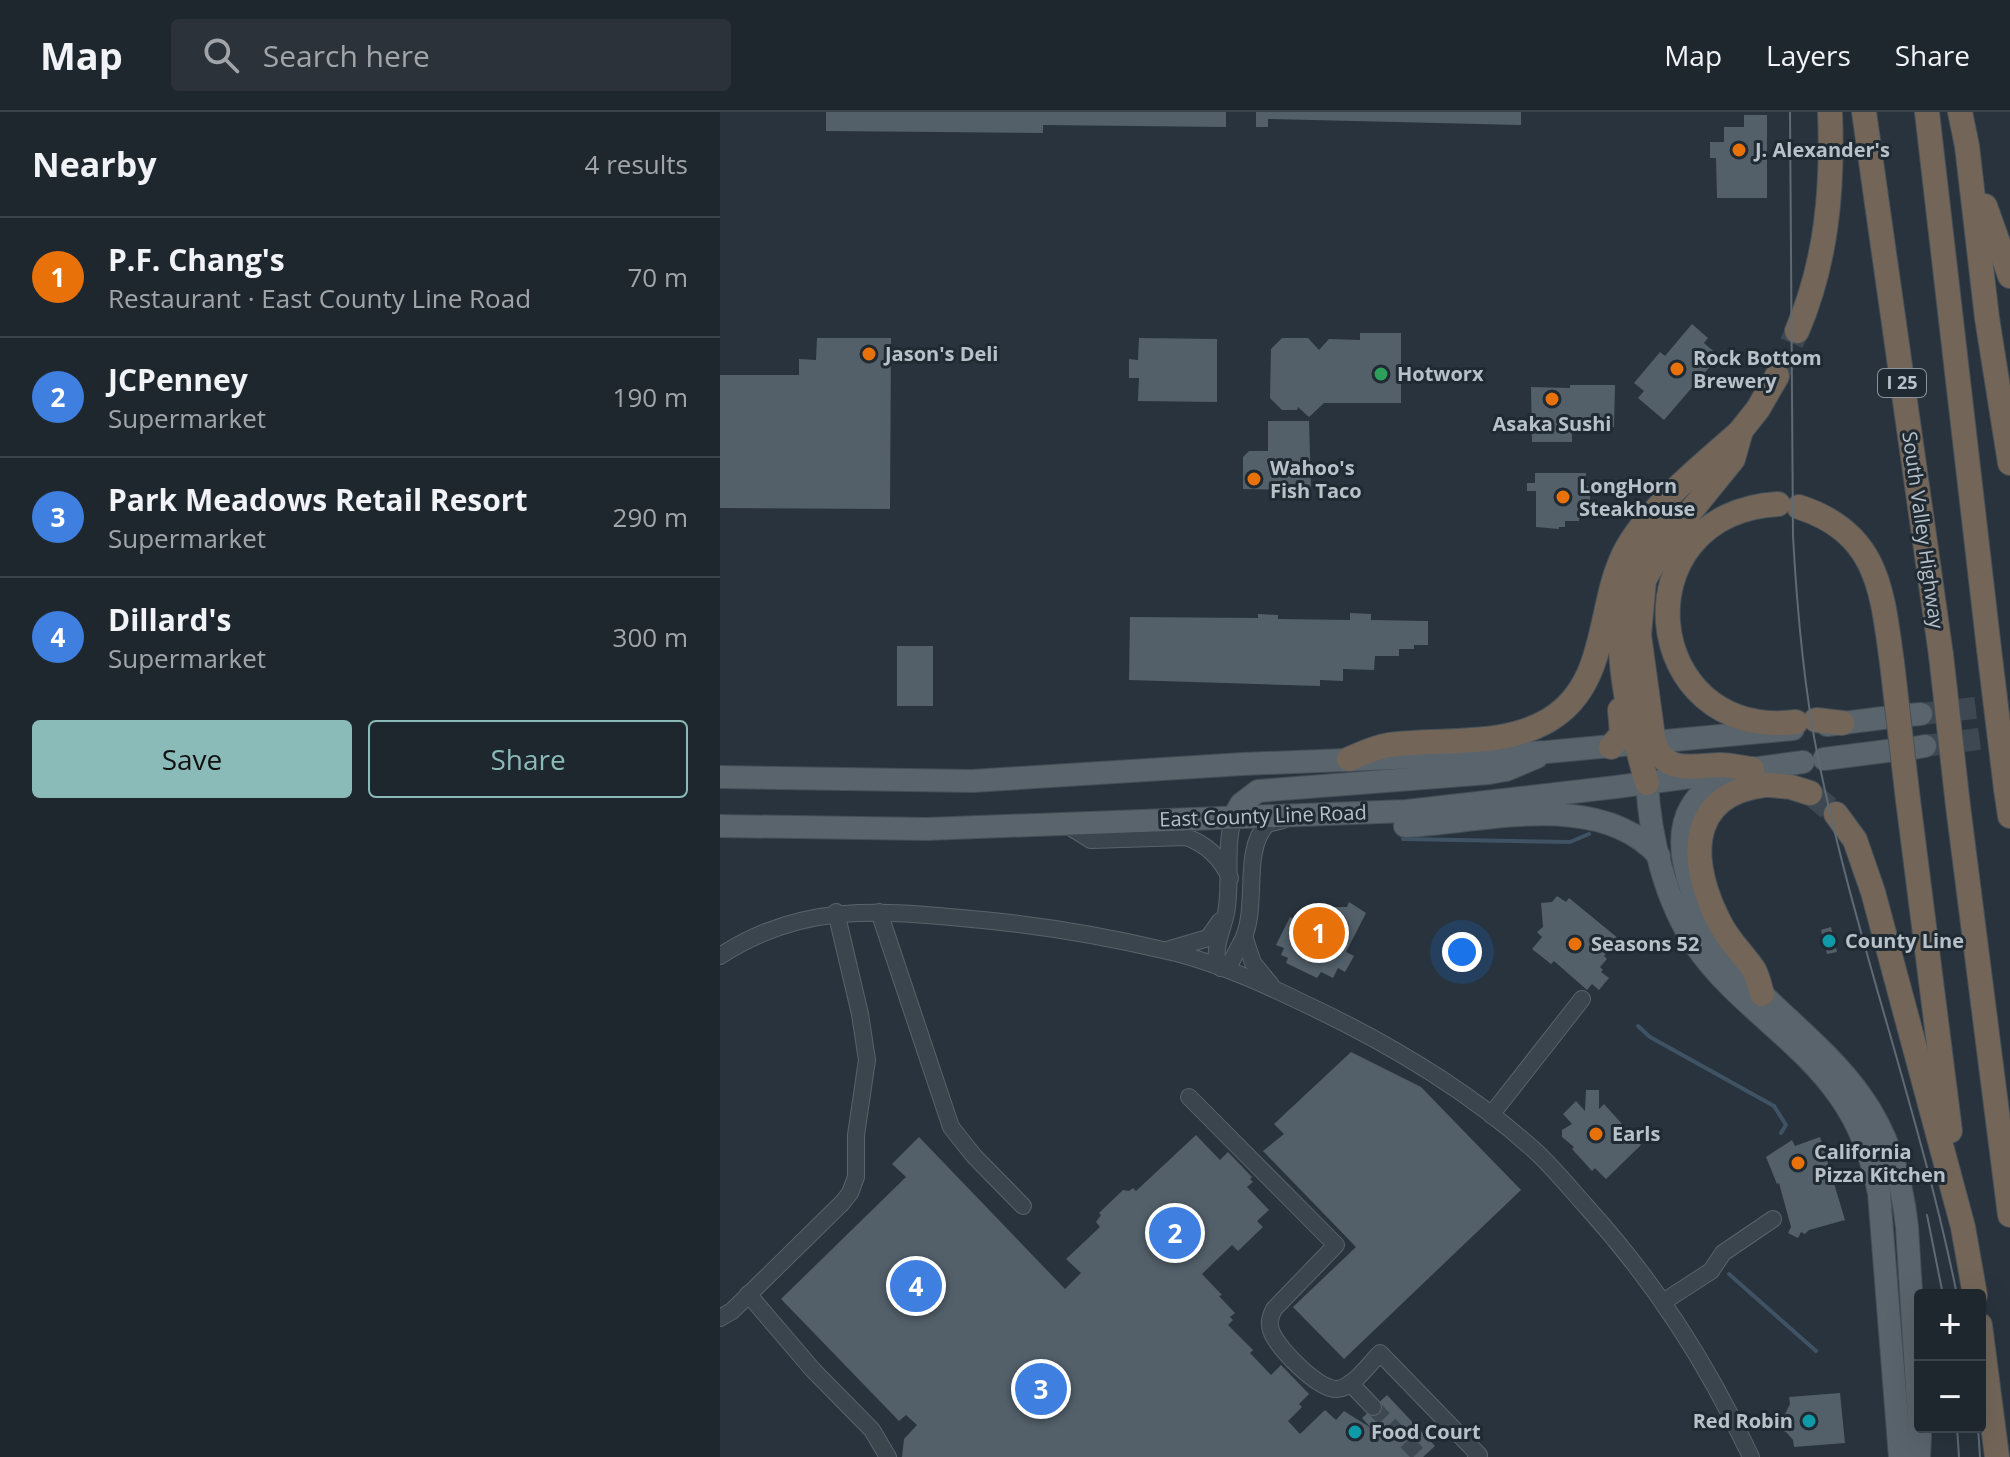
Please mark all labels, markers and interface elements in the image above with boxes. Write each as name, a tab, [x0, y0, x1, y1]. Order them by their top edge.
search box	[171, 19, 731, 91]
text: Map	[40, 29, 123, 81]
icon: search	[199, 33, 243, 77]
text: Search here	[263, 35, 430, 76]
text: Map	[1664, 36, 1722, 74]
text: Layers	[1766, 36, 1851, 74]
text: Share	[1895, 36, 1970, 74]
place label: J. Alexander's	[1753, 136, 1890, 163]
text: Nearby	[32, 141, 157, 187]
marker: J. Alexander's	[1730, 141, 1748, 159]
text: 4 results	[585, 146, 688, 182]
text: P.F. Chang's	[108, 239, 285, 280]
text: 1	[51, 259, 65, 295]
text: 70 m	[627, 259, 688, 295]
text: Restaurant · East County Line Road	[108, 280, 531, 316]
place label: Jason's Deli	[883, 340, 998, 367]
place label: Rock Bottom Brewery	[1693, 344, 1822, 394]
marker: Jason's Deli	[860, 345, 878, 363]
text: JCPenney	[108, 359, 248, 400]
place label: Hotworx	[1397, 360, 1484, 387]
marker: Rock Bottom Brewery	[1668, 360, 1686, 378]
marker: Hotworx	[1372, 365, 1390, 383]
road number: I 25	[1878, 369, 1926, 397]
text: 2	[51, 379, 65, 415]
text: 190 m	[613, 379, 688, 415]
marker: Asaka Sushi	[1543, 390, 1561, 408]
text: Supermarket	[108, 400, 266, 436]
place label: Asaka Sushi	[1493, 410, 1611, 437]
street label: South Valley Highway	[1896, 430, 1951, 631]
place label: Wahoo's Fish Taco	[1270, 454, 1362, 504]
marker: Wahoo's Fish Taco	[1245, 470, 1263, 488]
place label: LongHorn Steakhouse	[1579, 472, 1695, 522]
text: Park Meadows Retail Resort	[108, 479, 528, 520]
marker: LongHorn Steakhouse	[1554, 488, 1572, 506]
text: 3	[51, 499, 65, 535]
text: 290 m	[613, 499, 688, 535]
text: Supermarket	[108, 520, 266, 556]
text: Dillard's	[108, 599, 231, 640]
text: 4	[51, 619, 65, 655]
text: 300 m	[613, 619, 688, 655]
text: Supermarket	[108, 640, 266, 676]
button: Save	[32, 720, 352, 798]
button: Share	[368, 720, 688, 798]
street label: East County Line Road	[1159, 798, 1367, 833]
pin: 1	[1293, 903, 1345, 963]
place label: County Line	[1845, 927, 1964, 954]
place label: Seasons 52	[1591, 930, 1699, 957]
your location	[1442, 932, 1482, 972]
marker: County Line	[1820, 932, 1838, 950]
marker: Seasons 52	[1566, 935, 1584, 953]
place label: Earls	[1612, 1120, 1660, 1147]
marker: Earls	[1587, 1125, 1605, 1143]
place label: California Pizza Kitchen	[1814, 1138, 1946, 1188]
marker: California Pizza Kitchen	[1789, 1154, 1807, 1172]
pin: 2	[1149, 1203, 1201, 1263]
pin: 4	[890, 1256, 942, 1316]
map controls	[1914, 1289, 1986, 1433]
button: +	[1914, 1289, 1986, 1361]
pin: 3	[1015, 1359, 1067, 1419]
button: −	[1914, 1361, 1986, 1433]
place label: Red Robin	[1693, 1407, 1793, 1434]
marker: Red Robin	[1800, 1412, 1818, 1430]
place label: Food Court	[1371, 1418, 1481, 1445]
marker: Food Court	[1346, 1423, 1364, 1441]

